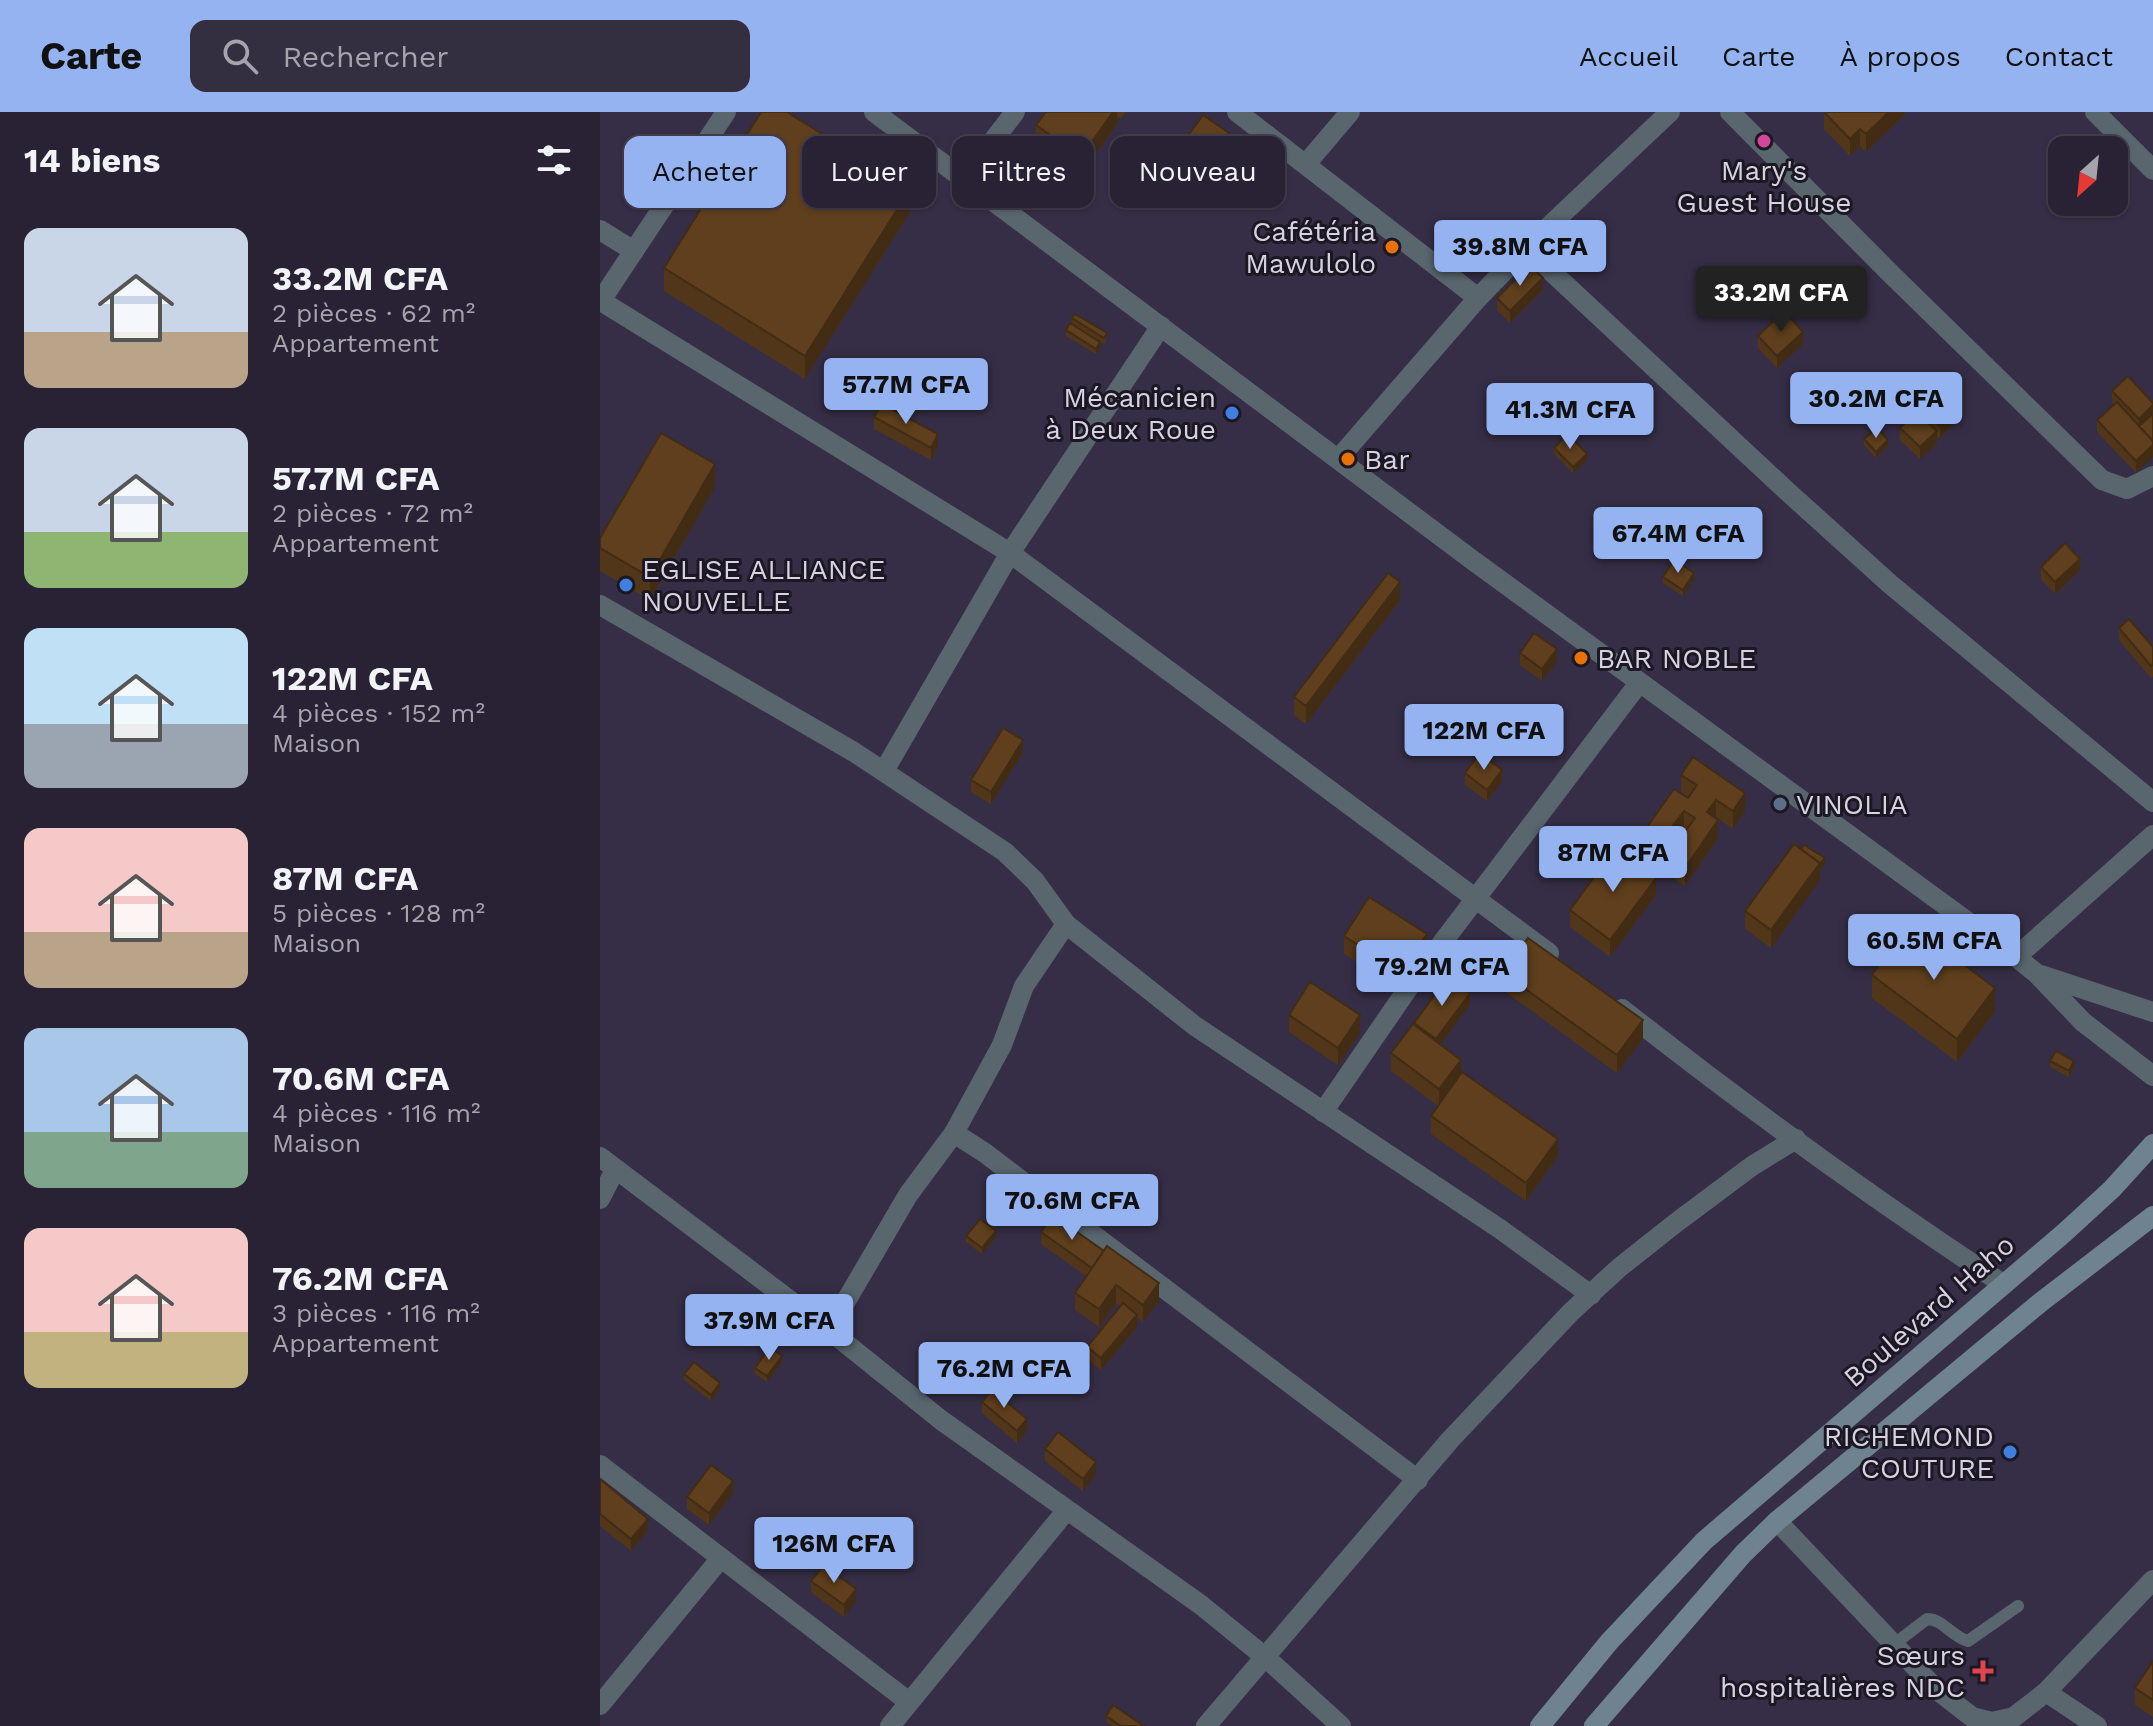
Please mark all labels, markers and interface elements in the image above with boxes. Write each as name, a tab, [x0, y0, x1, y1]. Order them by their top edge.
search box	[190, 20, 750, 92]
text: Carte	[40, 34, 142, 78]
icon: search	[218, 34, 262, 78]
text: Rechercher	[282, 39, 449, 74]
text: Accueil	[1579, 40, 1678, 73]
text: Carte	[1722, 40, 1796, 73]
text: À propos	[1840, 40, 1961, 73]
text: Contact	[2005, 40, 2113, 73]
marker: Mary's Guest House	[1755, 132, 1773, 150]
chip: Acheter	[624, 136, 786, 208]
chip: Louer	[802, 136, 936, 208]
chip: Filtres	[952, 136, 1094, 208]
chip: Nouveau	[1110, 136, 1285, 208]
north arrow	[2048, 136, 2128, 216]
map controls	[2048, 136, 2128, 216]
icon: filters	[532, 138, 576, 182]
text: 14 biens	[24, 140, 160, 180]
place label: Mary's Guest House	[1676, 154, 1852, 219]
place label: Cafétéria Mawulolo	[1245, 215, 1376, 280]
pin: 39.8M CFA	[1428, 220, 1612, 288]
text: 39.8M CFA	[1452, 231, 1588, 261]
marker: Cafétéria Mawulolo	[1383, 238, 1401, 256]
text: 33.2M CFA	[272, 258, 448, 298]
icon: home	[88, 260, 184, 356]
pin: 33.2M CFA	[1689, 266, 1873, 334]
text: 33.2M CFA	[1714, 277, 1848, 307]
text: 2 pièces · 62 m²	[272, 298, 475, 328]
text: Appartement	[272, 328, 439, 358]
pin: 57.7M CFA	[814, 358, 998, 426]
text: 57.7M CFA	[842, 369, 970, 399]
pin: 30.2M CFA	[1784, 372, 1968, 440]
place label: Mécanicien à Deux Roue	[1045, 381, 1216, 446]
pin: 41.3M CFA	[1478, 383, 1662, 451]
text: 30.2M CFA	[1808, 383, 1944, 413]
text: 41.3M CFA	[1505, 394, 1635, 424]
marker: Mécanicien à Deux Roue	[1223, 404, 1241, 422]
place label: Bar	[1364, 443, 1410, 476]
marker: Bar	[1339, 450, 1357, 468]
text: 57.7M CFA	[272, 458, 440, 498]
icon: home	[88, 460, 184, 556]
text: 2 pièces · 72 m²	[272, 498, 473, 528]
pin: 67.4M CFA	[1586, 507, 1770, 575]
text: 67.4M CFA	[1611, 518, 1745, 548]
text: Appartement	[272, 528, 439, 558]
place label: EGLISE ALLIANCE NOUVELLE	[642, 553, 885, 618]
marker: EGLISE ALLIANCE NOUVELLE	[617, 576, 635, 594]
place label: BAR NOBLE	[1597, 642, 1756, 675]
marker: BAR NOBLE	[1572, 649, 1590, 667]
text: 122M CFA	[272, 658, 433, 698]
icon: home	[88, 660, 184, 756]
text: 4 pièces · 152 m²	[272, 698, 485, 728]
pin: 122M CFA	[1401, 704, 1567, 772]
text: 122M CFA	[1423, 715, 1545, 745]
text: Maison	[272, 728, 361, 758]
place label: VINOLIA	[1796, 788, 1907, 821]
marker: VINOLIA	[1771, 795, 1789, 813]
pin: 87M CFA	[1539, 826, 1687, 894]
text: 87M CFA	[1557, 837, 1669, 867]
text: 87M CFA	[272, 858, 418, 898]
icon: home	[88, 860, 184, 956]
text: 5 pièces · 128 m²	[272, 898, 485, 928]
pin: 60.5M CFA	[1842, 914, 2026, 982]
text: 60.5M CFA	[1866, 925, 2002, 955]
text: Maison	[272, 928, 361, 958]
pin: 79.2M CFA	[1350, 940, 1534, 1008]
text: 79.2M CFA	[1374, 951, 1510, 981]
text: 70.6M CFA	[272, 1058, 449, 1098]
icon: home	[88, 1060, 184, 1156]
text: 4 pièces · 116 m²	[272, 1098, 481, 1128]
text: Maison	[272, 1128, 361, 1158]
pin: 70.6M CFA	[980, 1174, 1164, 1242]
text: 70.6M CFA	[1004, 1185, 1140, 1215]
street label: Boulevard Haho	[1837, 1228, 2021, 1394]
text: 76.2M CFA	[272, 1258, 448, 1298]
icon: home	[88, 1260, 184, 1356]
pin: 37.9M CFA	[677, 1294, 861, 1362]
text: 3 pièces · 116 m²	[272, 1298, 480, 1328]
text: 37.9M CFA	[703, 1305, 835, 1335]
text: Appartement	[272, 1328, 439, 1358]
pin: 76.2M CFA	[912, 1342, 1096, 1410]
text: 76.2M CFA	[937, 1353, 1071, 1383]
place label: RICHEMOND COUTURE	[1824, 1420, 1994, 1485]
marker: RICHEMOND COUTURE	[2001, 1443, 2019, 1461]
pin: 126M CFA	[751, 1517, 917, 1585]
text: 126M CFA	[772, 1528, 896, 1558]
place label: Sœurs hospitalières NDC	[1720, 1639, 1965, 1704]
marker: Sœurs hospitalières NDC	[1972, 1660, 1994, 1682]

